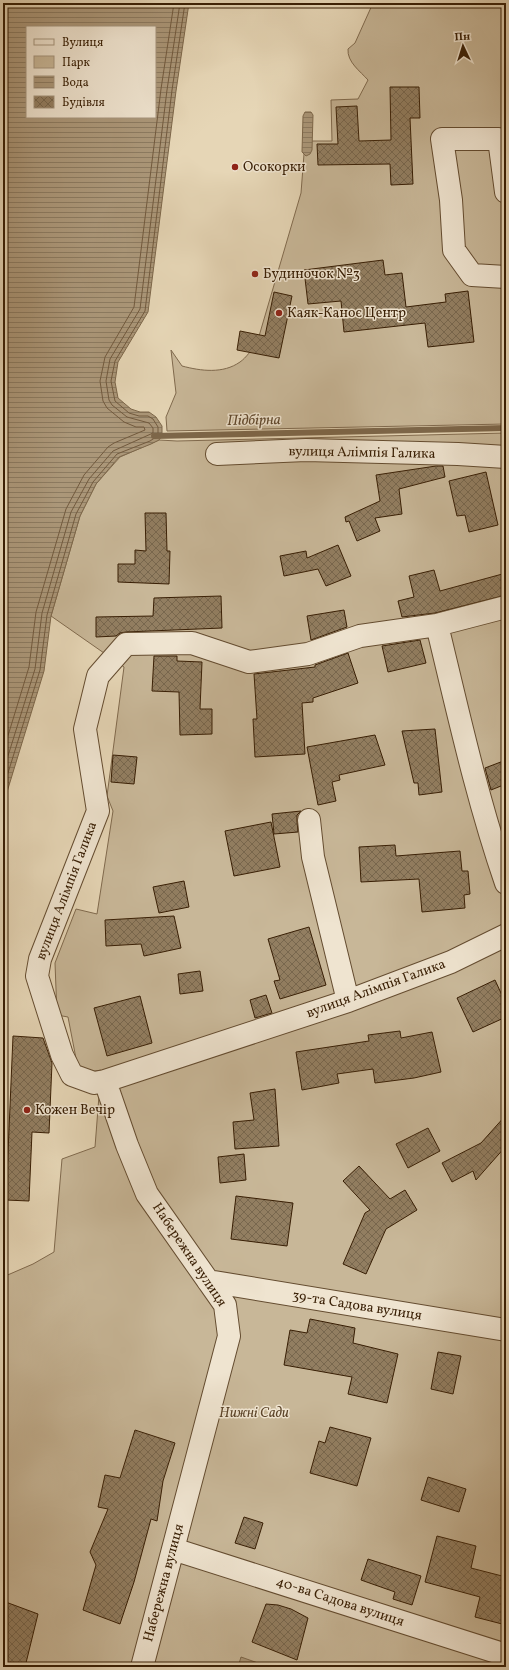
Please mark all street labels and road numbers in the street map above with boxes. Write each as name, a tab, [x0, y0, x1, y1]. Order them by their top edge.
street label: вулиця Алімпія Галика	[288, 442, 436, 464]
street label: вулиця Алімпія Галика	[32, 819, 102, 963]
street label: вулиця Алімпія Галика	[304, 955, 448, 1023]
street label: Набережна вулиця	[147, 1199, 231, 1311]
street label: 39-та Садова вулиця	[291, 1286, 423, 1326]
street label: Набережна вулиця	[139, 1522, 189, 1644]
street label: 40-ва Садова вулиця	[273, 1572, 407, 1632]

